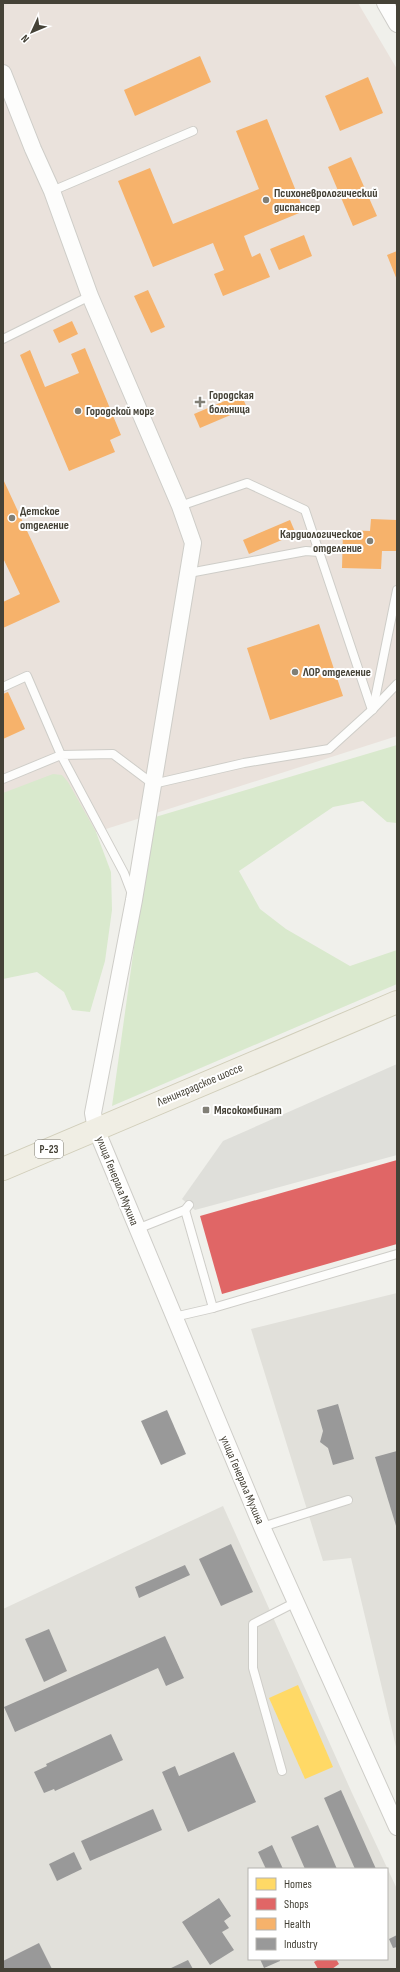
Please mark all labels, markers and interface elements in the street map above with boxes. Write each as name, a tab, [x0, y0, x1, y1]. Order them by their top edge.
north arrow	[12, 12, 52, 52]
text: N	[18, 32, 32, 45]
place label: Психоневрологический диспансер	[274, 186, 377, 215]
marker: Психоневрологический диспансер	[261, 195, 271, 205]
place label: Городская больница	[209, 388, 254, 417]
marker: Городская больница	[194, 396, 206, 408]
place label: Городской морг	[86, 404, 155, 419]
marker: Городской морг	[73, 406, 83, 416]
place label: Детское отделение	[20, 504, 69, 533]
marker: Детское отделение	[7, 513, 17, 523]
place label: Кардиологическое отделение	[280, 527, 362, 556]
marker: Кардиологическое отделение	[365, 536, 375, 546]
place label: ЛОР отделение	[302, 665, 371, 680]
marker: ЛОР отделение	[290, 667, 300, 677]
street label: Ленинградское шоссе	[154, 1060, 245, 1110]
place label: Мясокомбинат	[214, 1103, 282, 1118]
marker: Мясокомбинат	[201, 1105, 211, 1115]
street label: улица Генерала Мухина	[92, 1134, 142, 1228]
road number: Р-23	[35, 1140, 63, 1158]
street label: улица Генерала Мухина	[217, 1433, 268, 1527]
legend	[248, 1868, 388, 1960]
text: Homes	[284, 1877, 312, 1892]
text: Shops	[284, 1897, 309, 1912]
text: Health	[284, 1917, 311, 1932]
text: Industry	[284, 1937, 318, 1952]

